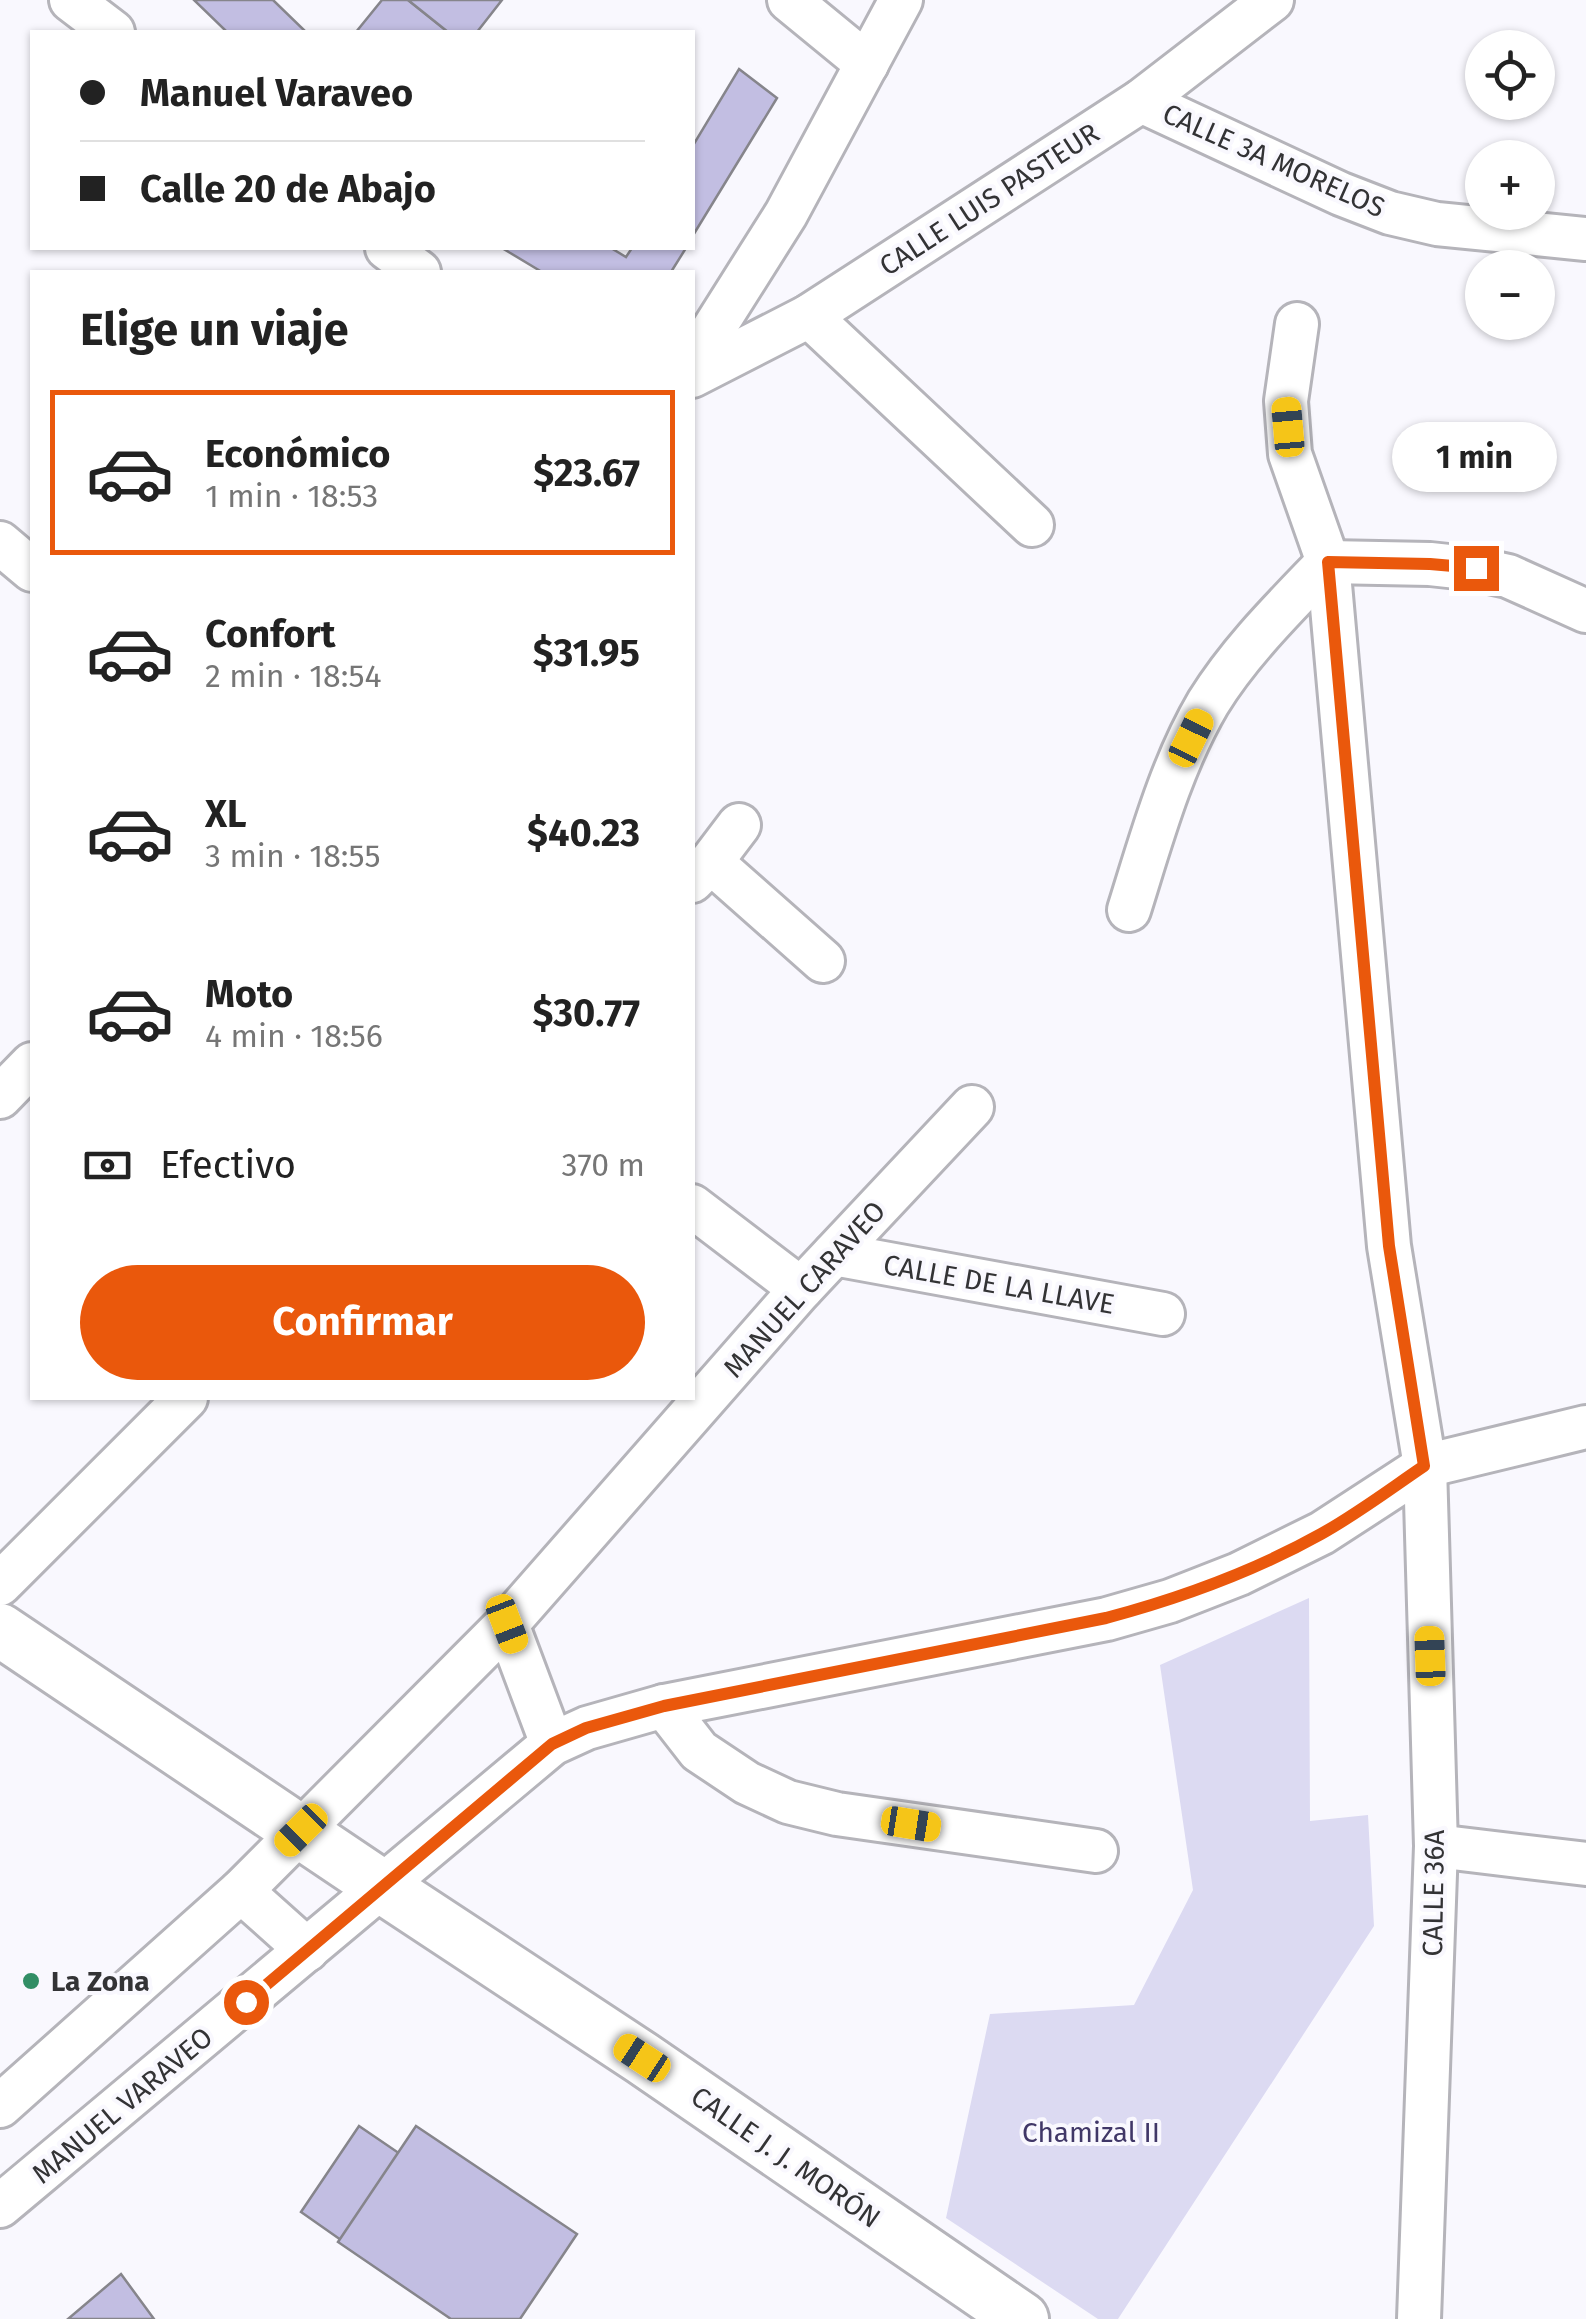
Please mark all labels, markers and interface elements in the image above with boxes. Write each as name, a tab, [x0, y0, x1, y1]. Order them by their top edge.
map controls	[1465, 30, 1555, 340]
button: locate	[1465, 30, 1555, 120]
text: Manuel Varaveo	[140, 70, 413, 116]
street label: CALLE 3A MORELOS	[1158, 97, 1390, 224]
street label: CALLE LUIS PASTEUR	[873, 116, 1105, 283]
button: +	[1465, 140, 1555, 230]
text: Calle 20 de Abajo	[140, 166, 436, 212]
button: −	[1465, 250, 1555, 340]
text: Elige un viaje	[80, 303, 348, 357]
car	[1270, 396, 1306, 458]
callout: 1 min	[1394, 423, 1558, 493]
icon: car	[85, 428, 175, 518]
text: Económico	[205, 431, 390, 477]
text: 1 min	[1436, 438, 1513, 476]
text: $23.67	[533, 450, 640, 496]
text: 1 min · 18:53	[205, 477, 378, 515]
route end	[1454, 546, 1499, 591]
icon: car	[85, 608, 175, 698]
text: Confort	[205, 611, 335, 657]
text: $31.95	[533, 630, 640, 676]
text: 2 min · 18:54	[205, 657, 382, 695]
car	[1164, 704, 1218, 772]
icon: car	[85, 788, 175, 878]
text: XL	[205, 791, 247, 837]
text: $40.23	[527, 810, 640, 856]
text: 3 min · 18:55	[205, 837, 381, 875]
icon: car	[85, 968, 175, 1058]
text: Moto	[205, 971, 293, 1017]
text: $30.77	[532, 990, 640, 1036]
text: 4 min · 18:56	[205, 1017, 383, 1055]
icon: cash	[80, 1138, 135, 1193]
text: Efectivo	[160, 1142, 296, 1188]
text: 370 m	[562, 1146, 645, 1184]
street label: MANUEL CARAVEO	[717, 1194, 892, 1384]
street label: CALLE DE LA LLAVE	[881, 1248, 1117, 1321]
button: Confirmar	[80, 1265, 645, 1380]
car	[482, 1591, 532, 1657]
car	[1414, 1625, 1446, 1687]
car	[269, 1798, 333, 1862]
car	[879, 1804, 943, 1844]
street label: CALLE 36A	[1416, 1829, 1451, 1957]
place label: La Zona	[51, 1965, 150, 1998]
marker: La Zona	[20, 1970, 42, 1992]
route start	[224, 1980, 269, 2025]
street label: MANUEL VARAVEO	[25, 2020, 219, 2190]
car	[609, 2029, 675, 2087]
street label: CALLE J. J. MORÓN	[685, 2080, 887, 2235]
park label: Chamizal II	[1022, 2116, 1160, 2149]

